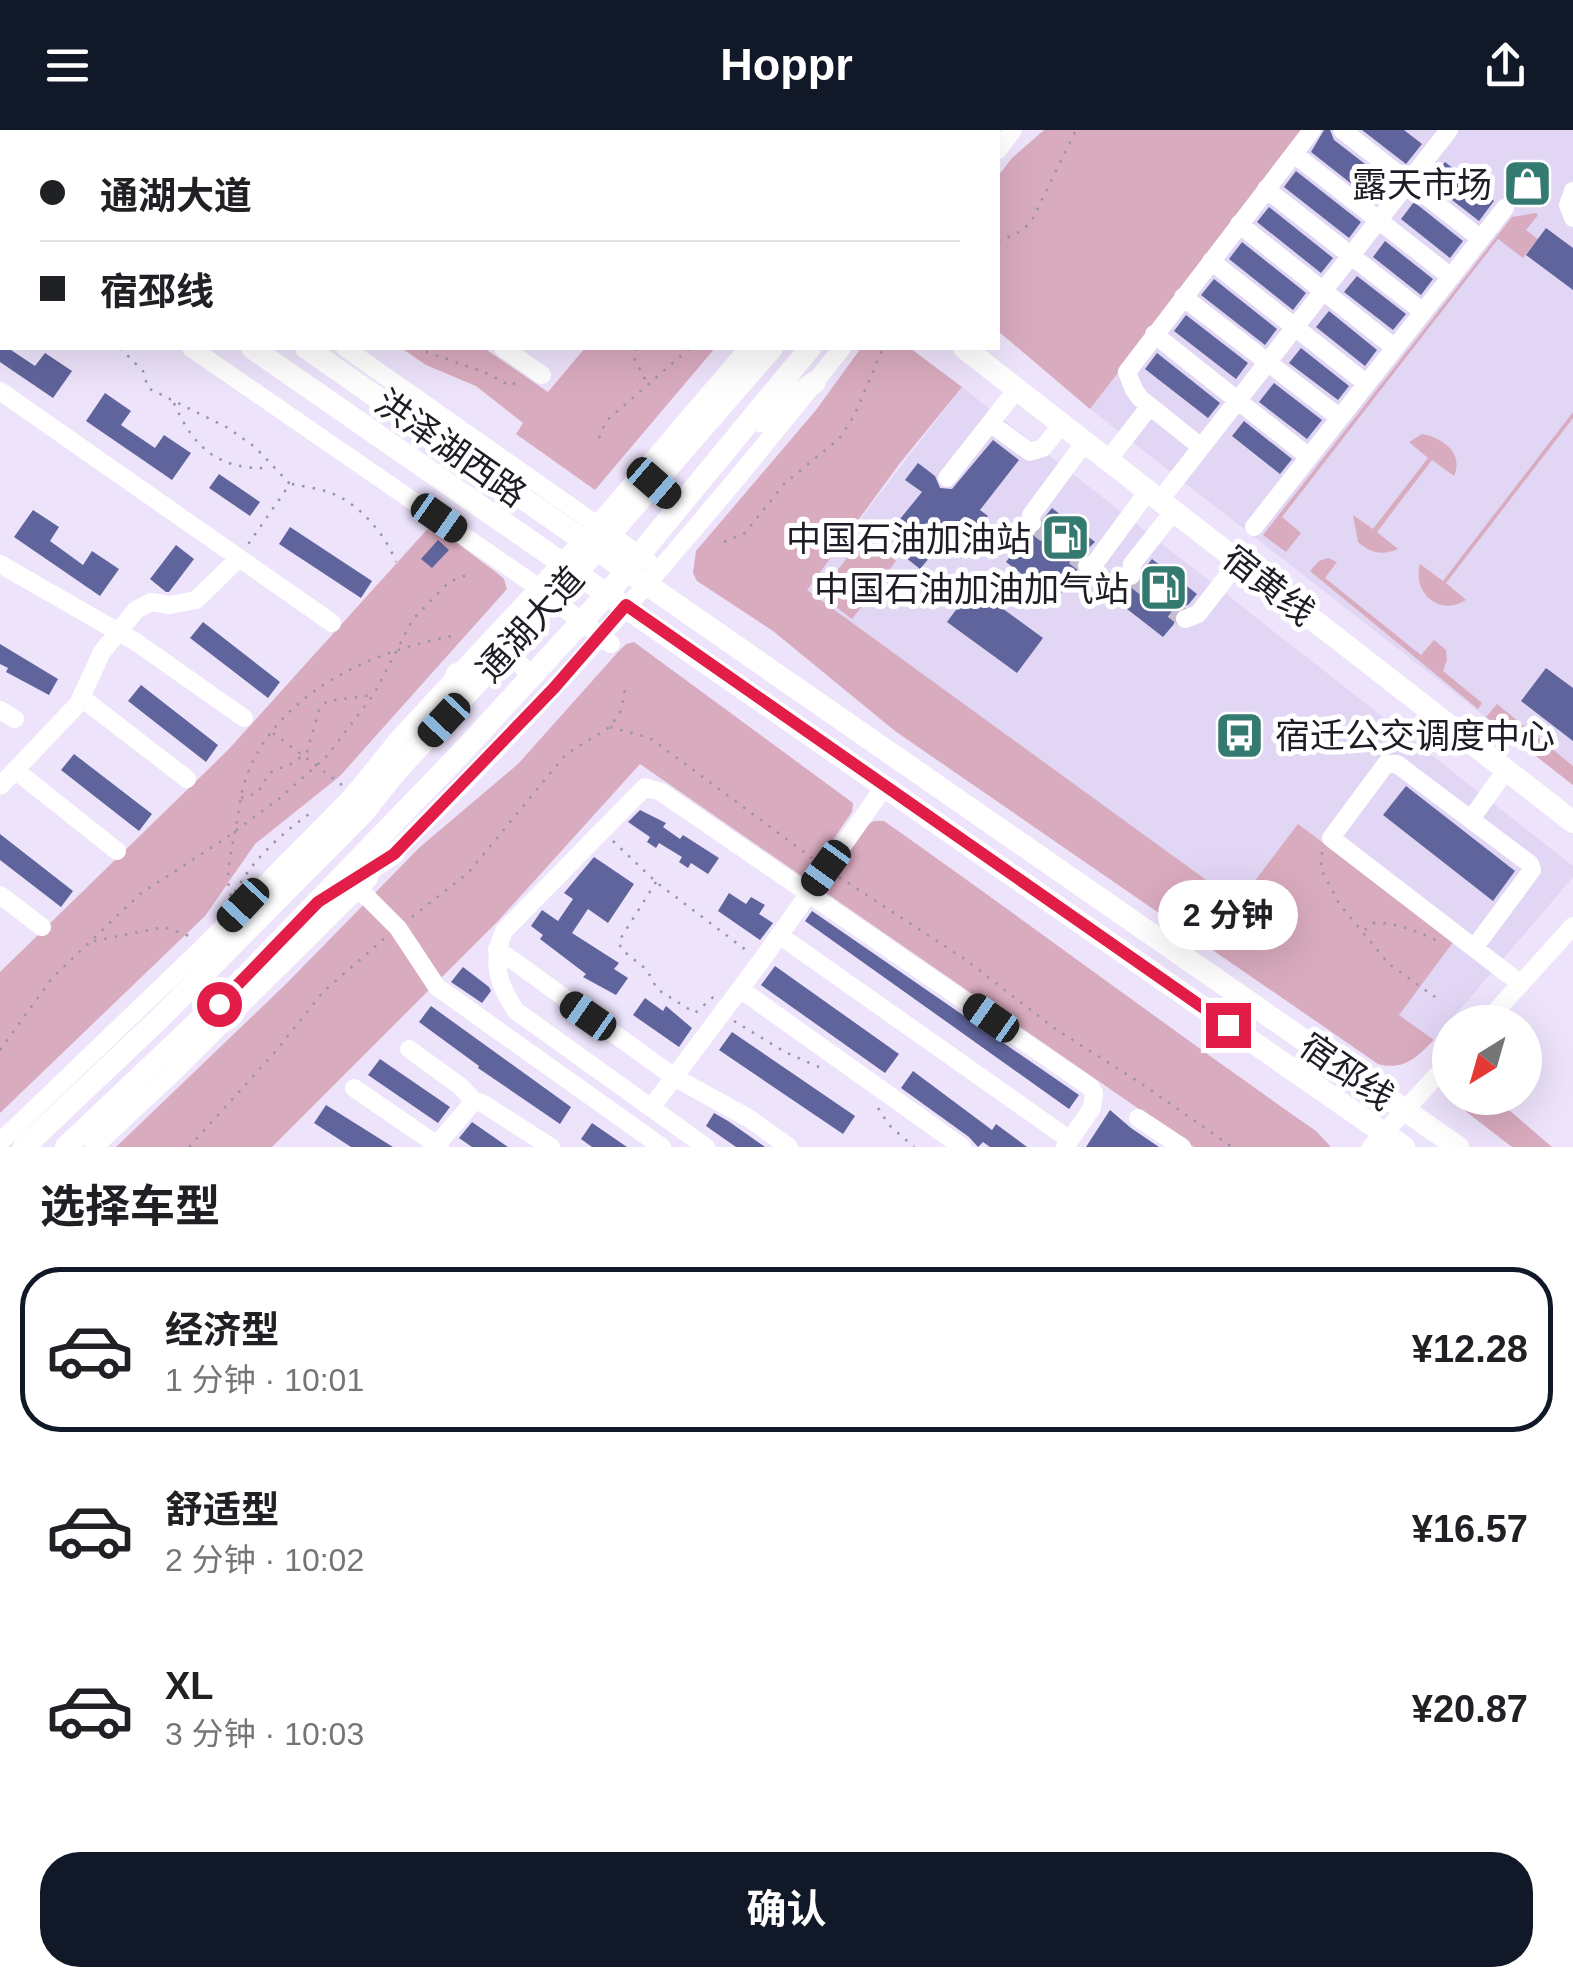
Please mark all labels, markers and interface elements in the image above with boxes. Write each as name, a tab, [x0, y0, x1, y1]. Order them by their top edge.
icon: menu	[40, 38, 95, 93]
icon: share	[1478, 38, 1533, 93]
text: Hoppr	[720, 39, 853, 90]
shop icon: 露天市场	[1501, 158, 1553, 210]
place label: 露天市场	[1352, 165, 1492, 204]
text: 通湖大道	[100, 175, 252, 217]
text: 宿邳线	[100, 271, 214, 313]
street label: 洪泽湖西路	[368, 382, 534, 514]
car	[622, 452, 686, 514]
car	[406, 489, 472, 547]
fuel station icon: 中国石油加油站	[1040, 512, 1092, 564]
place label: 中国石油加油站	[786, 519, 1031, 558]
street label: 宿黄线	[1216, 537, 1322, 633]
street label: 通湖大道	[469, 559, 591, 689]
fuel station icon: 中国石油加油加气站	[1138, 562, 1190, 614]
place label: 中国石油加油加气站	[814, 569, 1129, 608]
car	[413, 688, 475, 752]
bus stop icon: 宿迁公交调度中心	[1214, 709, 1266, 761]
place label: 宿迁公交调度中心	[1275, 716, 1555, 755]
car	[796, 835, 856, 901]
car	[212, 873, 274, 937]
callout: 2 分钟	[1158, 880, 1298, 950]
text: 2 分钟	[1183, 897, 1273, 933]
route start	[197, 982, 242, 1027]
car	[555, 987, 621, 1045]
car	[958, 989, 1024, 1047]
route end	[1206, 1003, 1251, 1048]
north arrow	[1432, 1005, 1542, 1115]
map controls	[1432, 1005, 1542, 1115]
street label: 宿邳线	[1293, 1025, 1401, 1117]
text: 选择车型	[40, 1181, 220, 1232]
icon: car	[45, 1305, 135, 1395]
text: 经济型	[165, 1309, 279, 1351]
text: ¥12.28	[1412, 1328, 1528, 1370]
text: 1 分钟 · 10:01	[165, 1362, 364, 1398]
icon: car	[45, 1485, 135, 1575]
text: 舒适型	[165, 1489, 279, 1531]
text: ¥16.57	[1412, 1508, 1528, 1550]
text: 2 分钟 · 10:02	[165, 1542, 364, 1578]
icon: car	[45, 1665, 135, 1755]
text: XL	[165, 1665, 214, 1707]
text: ¥20.87	[1412, 1688, 1528, 1730]
text: 3 分钟 · 10:03	[165, 1716, 364, 1752]
button: 确认	[40, 1852, 1533, 1967]

